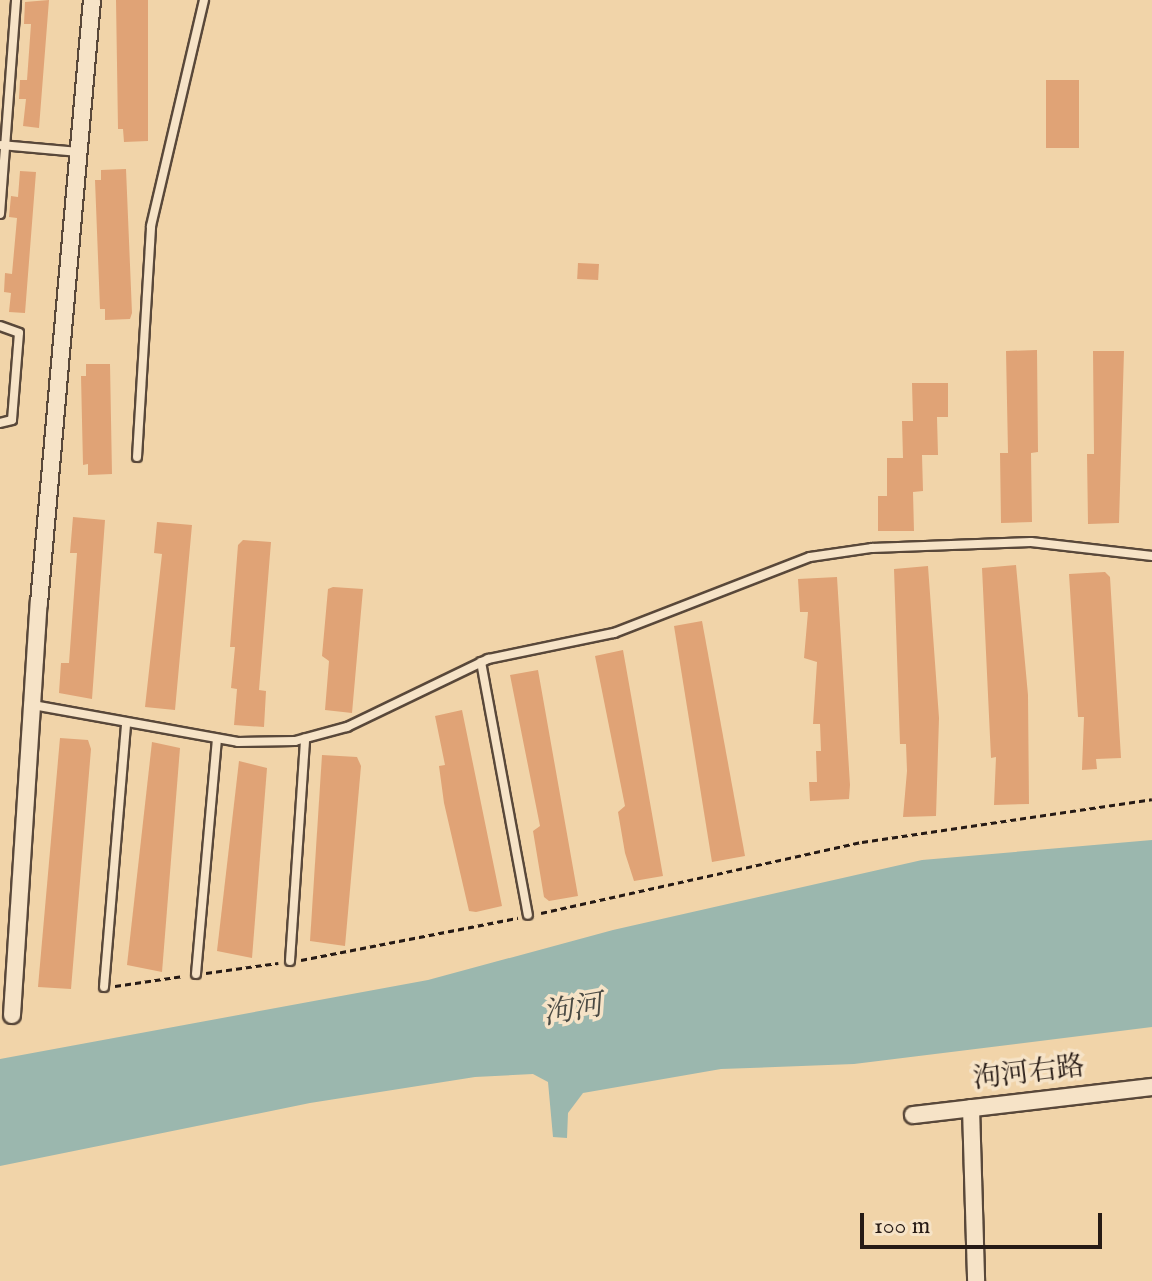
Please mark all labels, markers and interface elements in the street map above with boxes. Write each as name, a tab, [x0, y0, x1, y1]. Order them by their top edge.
water label: 泃河	[540, 988, 606, 1034]
street label: 泃河右路	[971, 1051, 1087, 1097]
scale bar	[864, 1197, 1106, 1247]
text: 100 m	[874, 1211, 930, 1242]

